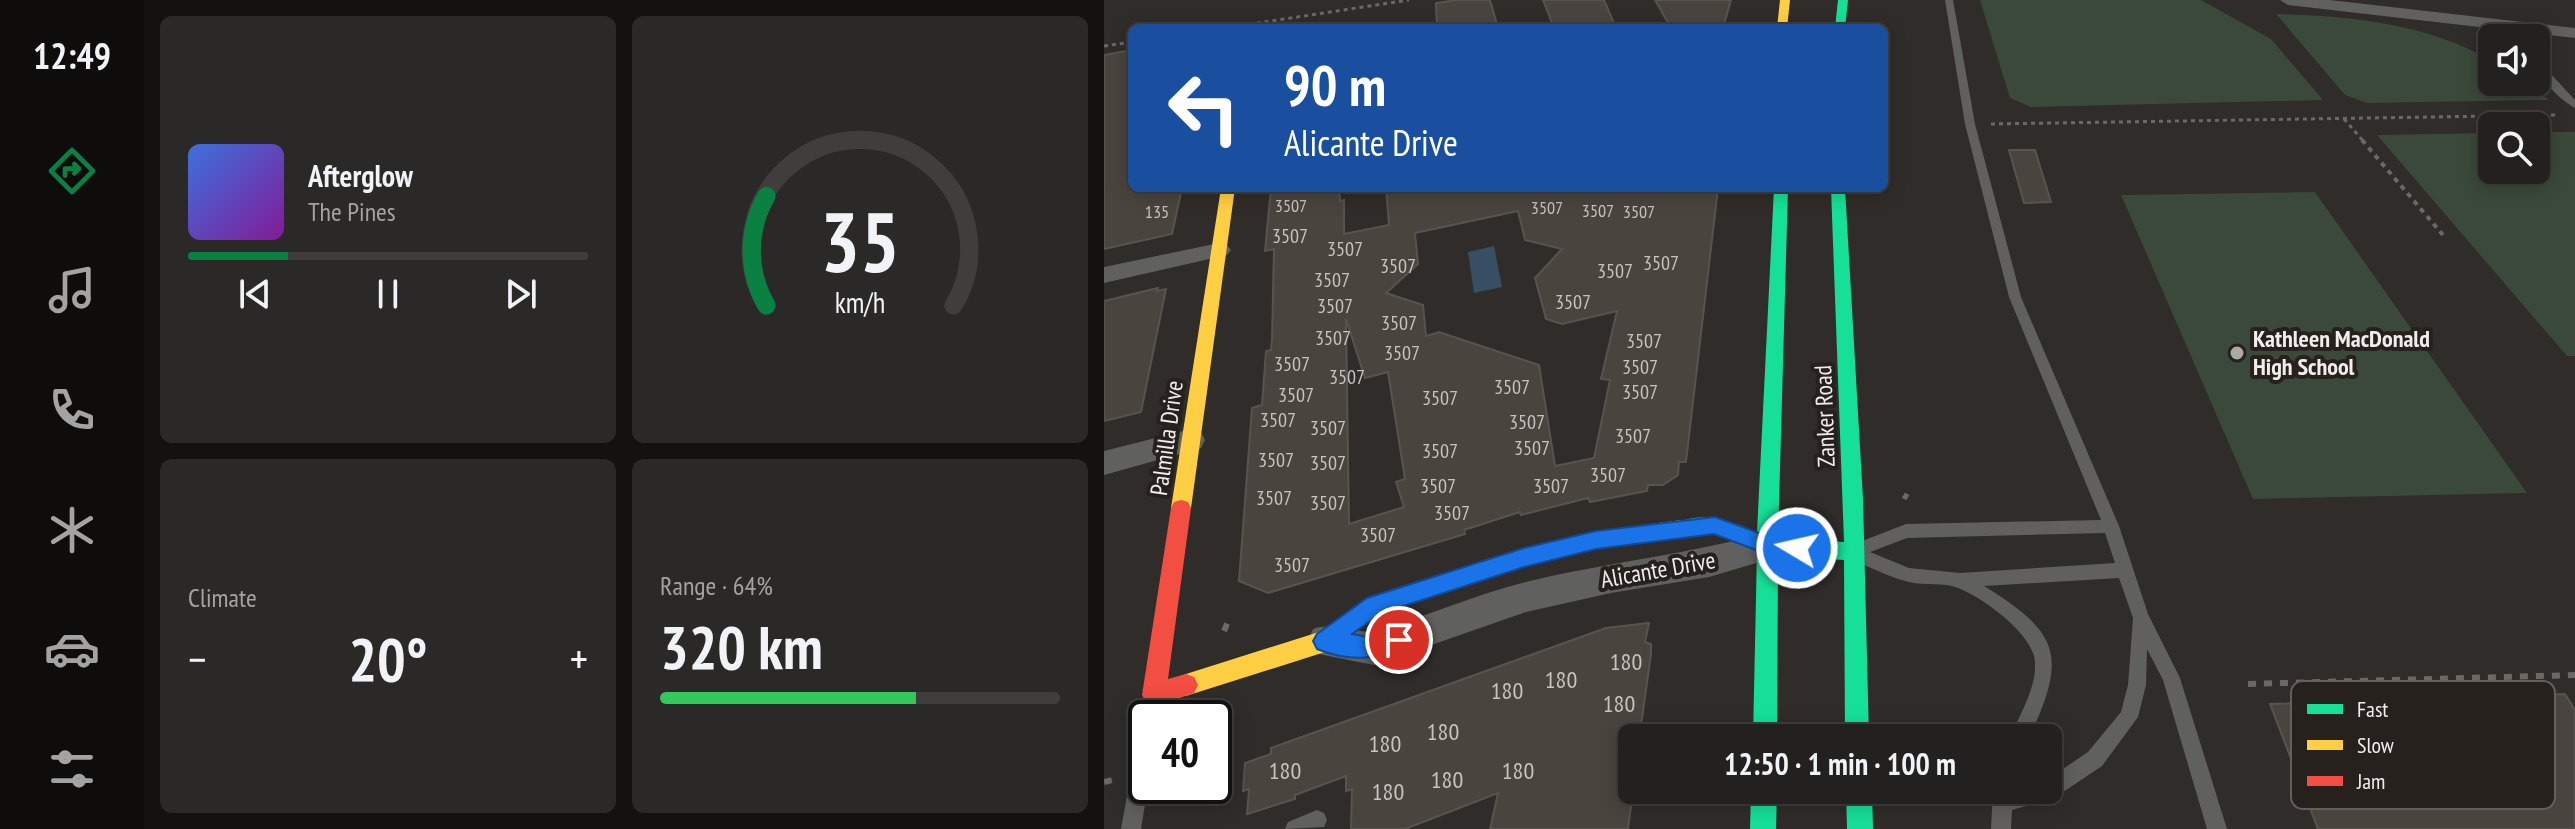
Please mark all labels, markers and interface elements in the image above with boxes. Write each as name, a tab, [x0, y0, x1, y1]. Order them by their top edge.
map controls	[2478, 24, 2550, 184]
button: sound	[2478, 24, 2550, 96]
text: 12:49	[33, 32, 111, 79]
text: 90 m	[1284, 49, 1386, 121]
icon: left	[1152, 56, 1256, 160]
button: search	[2478, 112, 2550, 184]
text: Alicante Drive	[1284, 119, 1458, 166]
icon: directions	[44, 143, 100, 199]
text: Afterglow	[308, 156, 413, 195]
text: 35	[820, 186, 900, 294]
house number: 3507	[1275, 194, 1307, 217]
text: The Pines	[308, 195, 396, 228]
house number: 3507	[1531, 196, 1563, 219]
house number: 3507	[1582, 199, 1614, 222]
house number: 135	[1145, 200, 1169, 223]
house number: 3507	[1623, 200, 1655, 223]
house number: 3507	[1272, 223, 1308, 249]
house number: 3507	[1327, 236, 1363, 262]
house number: 3507	[1643, 250, 1679, 276]
house number: 3507	[1380, 253, 1416, 279]
house number: 3507	[1597, 258, 1633, 284]
icon: music	[44, 262, 100, 318]
house number: 3507	[1314, 267, 1350, 293]
icon: previous	[233, 272, 277, 316]
icon: pause	[366, 272, 410, 316]
icon: next	[499, 272, 543, 316]
text: km/h	[835, 284, 885, 321]
house number: 3507	[1555, 289, 1591, 315]
house number: 3507	[1317, 293, 1353, 319]
house number: 3507	[1381, 310, 1417, 336]
place label: Kathleen MacDonald High School	[2253, 323, 2430, 382]
house number: 3507	[1315, 325, 1351, 351]
house number: 3507	[1626, 328, 1662, 354]
house number: 3507	[1384, 340, 1420, 366]
marker: Kathleen MacDonald High School	[2228, 344, 2246, 362]
house number: 3507	[1274, 351, 1310, 377]
house number: 3507	[1622, 354, 1658, 380]
house number: 3507	[1329, 364, 1365, 390]
street label: Zanker Road	[1807, 365, 1842, 467]
house number: 3507	[1494, 374, 1530, 400]
street label: Palmilla Drive	[1143, 378, 1190, 497]
house number: 3507	[1622, 379, 1658, 405]
icon: phone	[44, 382, 100, 438]
house number: 3507	[1278, 382, 1314, 408]
house number: 3507	[1422, 385, 1458, 411]
house number: 3507	[1260, 407, 1296, 433]
house number: 3507	[1509, 409, 1545, 435]
house number: 3507	[1310, 415, 1346, 441]
house number: 3507	[1615, 423, 1651, 449]
house number: 3507	[1514, 435, 1550, 461]
house number: 3507	[1422, 438, 1458, 464]
house number: 3507	[1258, 447, 1294, 473]
house number: 3507	[1310, 450, 1346, 476]
house number: 3507	[1590, 462, 1626, 488]
house number: 3507	[1420, 473, 1456, 499]
house number: 3507	[1533, 473, 1569, 499]
house number: 3507	[1256, 485, 1292, 511]
house number: 3507	[1310, 490, 1346, 516]
house number: 3507	[1434, 500, 1470, 526]
icon: climate	[44, 502, 100, 558]
position arrow	[1755, 506, 1839, 590]
house number: 3507	[1360, 522, 1396, 548]
street label: Alicante Drive	[1598, 544, 1718, 595]
house number: 3507	[1274, 552, 1310, 578]
text: Range · 64%	[660, 569, 773, 602]
text: Climate	[188, 581, 257, 614]
pin	[1365, 606, 1433, 674]
text: 320 km	[660, 608, 823, 686]
icon: arrive	[1377, 618, 1421, 662]
text: 20°	[348, 620, 428, 698]
icon: car	[44, 621, 100, 677]
text: −	[188, 630, 206, 687]
text: +	[570, 630, 588, 687]
house number: 180	[1610, 646, 1642, 677]
house number: 180	[1545, 664, 1577, 695]
house number: 180	[1491, 675, 1523, 706]
legend	[2291, 681, 2555, 809]
house number: 180	[1603, 688, 1635, 719]
text: Fast	[2357, 695, 2388, 723]
speed limit sign: 40	[1128, 700, 1232, 804]
house number: 180	[1427, 716, 1459, 747]
house number: 180	[1369, 728, 1401, 759]
text: Slow	[2357, 731, 2394, 759]
icon: filters	[44, 741, 100, 797]
text: 12:50 · 1 min · 100 m	[1724, 744, 1956, 783]
house number: 180	[1269, 755, 1301, 786]
house number: 180	[1502, 755, 1534, 786]
house number: 180	[1431, 764, 1463, 795]
text: Jam	[2356, 767, 2385, 795]
house number: 180	[1372, 776, 1404, 807]

